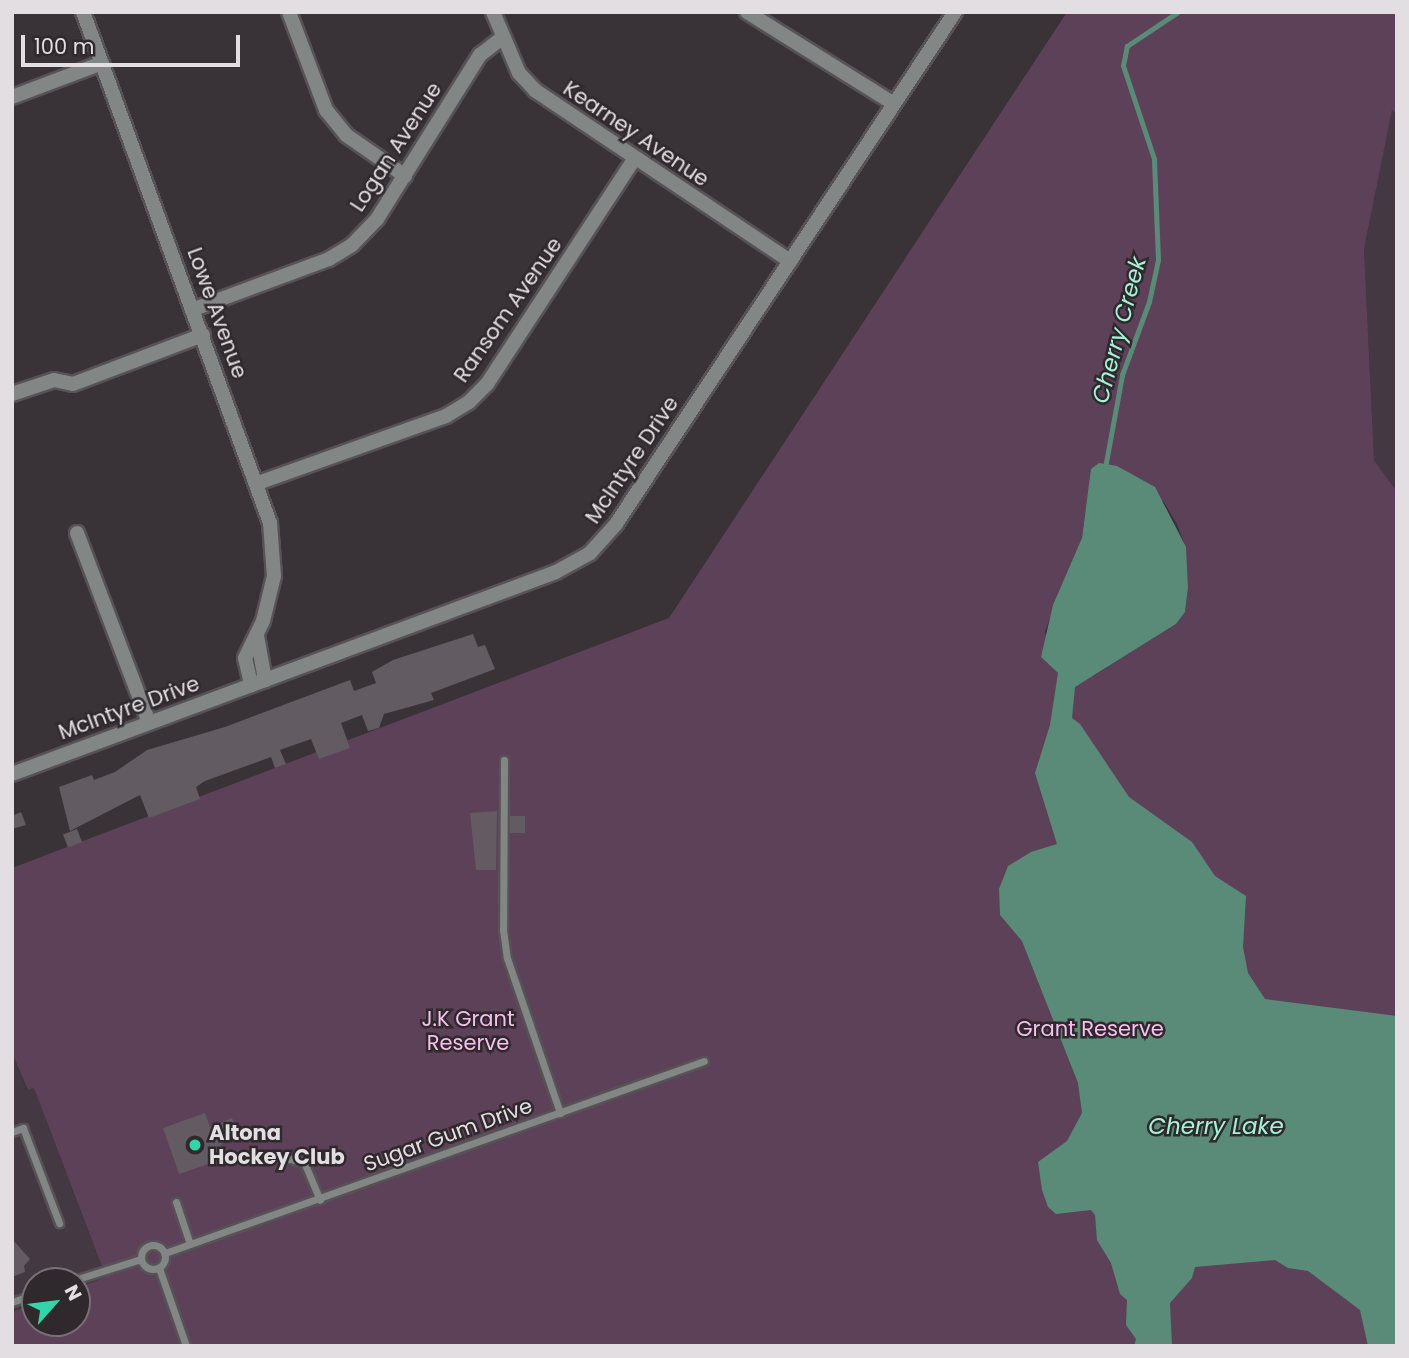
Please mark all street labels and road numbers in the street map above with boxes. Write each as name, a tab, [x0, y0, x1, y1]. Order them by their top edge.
street label: Kearney Avenue	[558, 76, 714, 192]
street label: Logan Avenue	[345, 78, 447, 216]
street label: Ransom Avenue	[449, 233, 567, 387]
street label: Lowe Avenue	[182, 244, 252, 382]
street label: McIntyre Drive	[580, 392, 684, 528]
street label: McIntyre Drive	[55, 671, 203, 745]
street label: Sugar Gum Drive	[360, 1093, 536, 1177]

